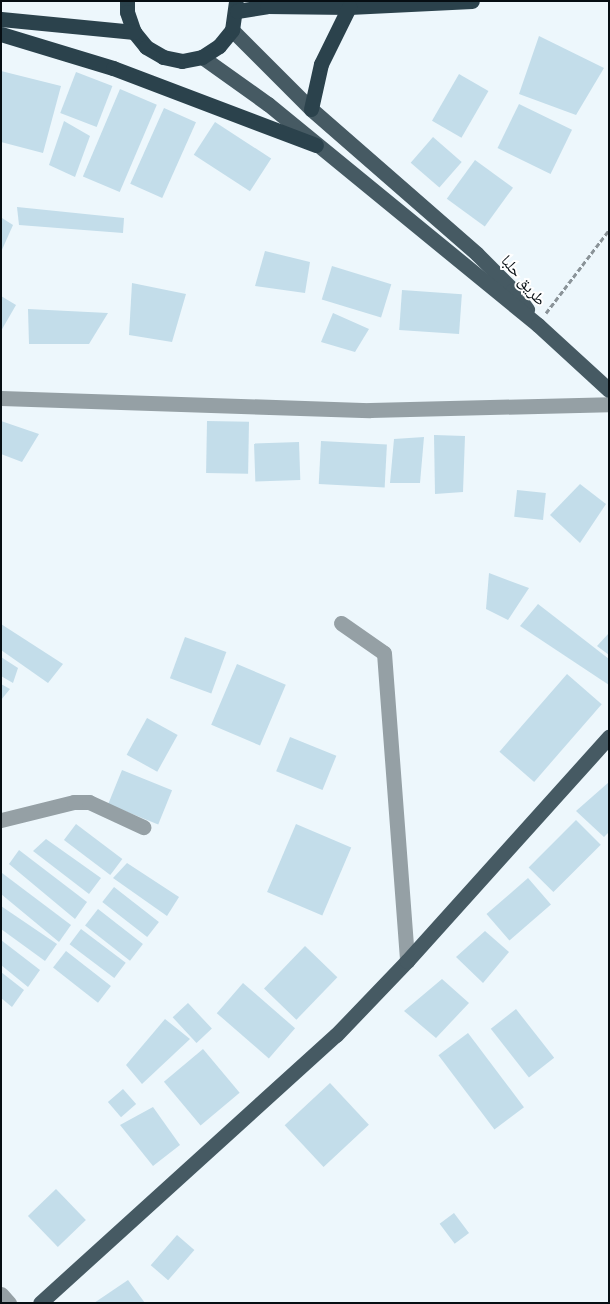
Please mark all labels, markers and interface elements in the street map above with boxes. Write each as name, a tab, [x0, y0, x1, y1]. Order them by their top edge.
street label: طريق حلبا	[497, 251, 551, 309]

